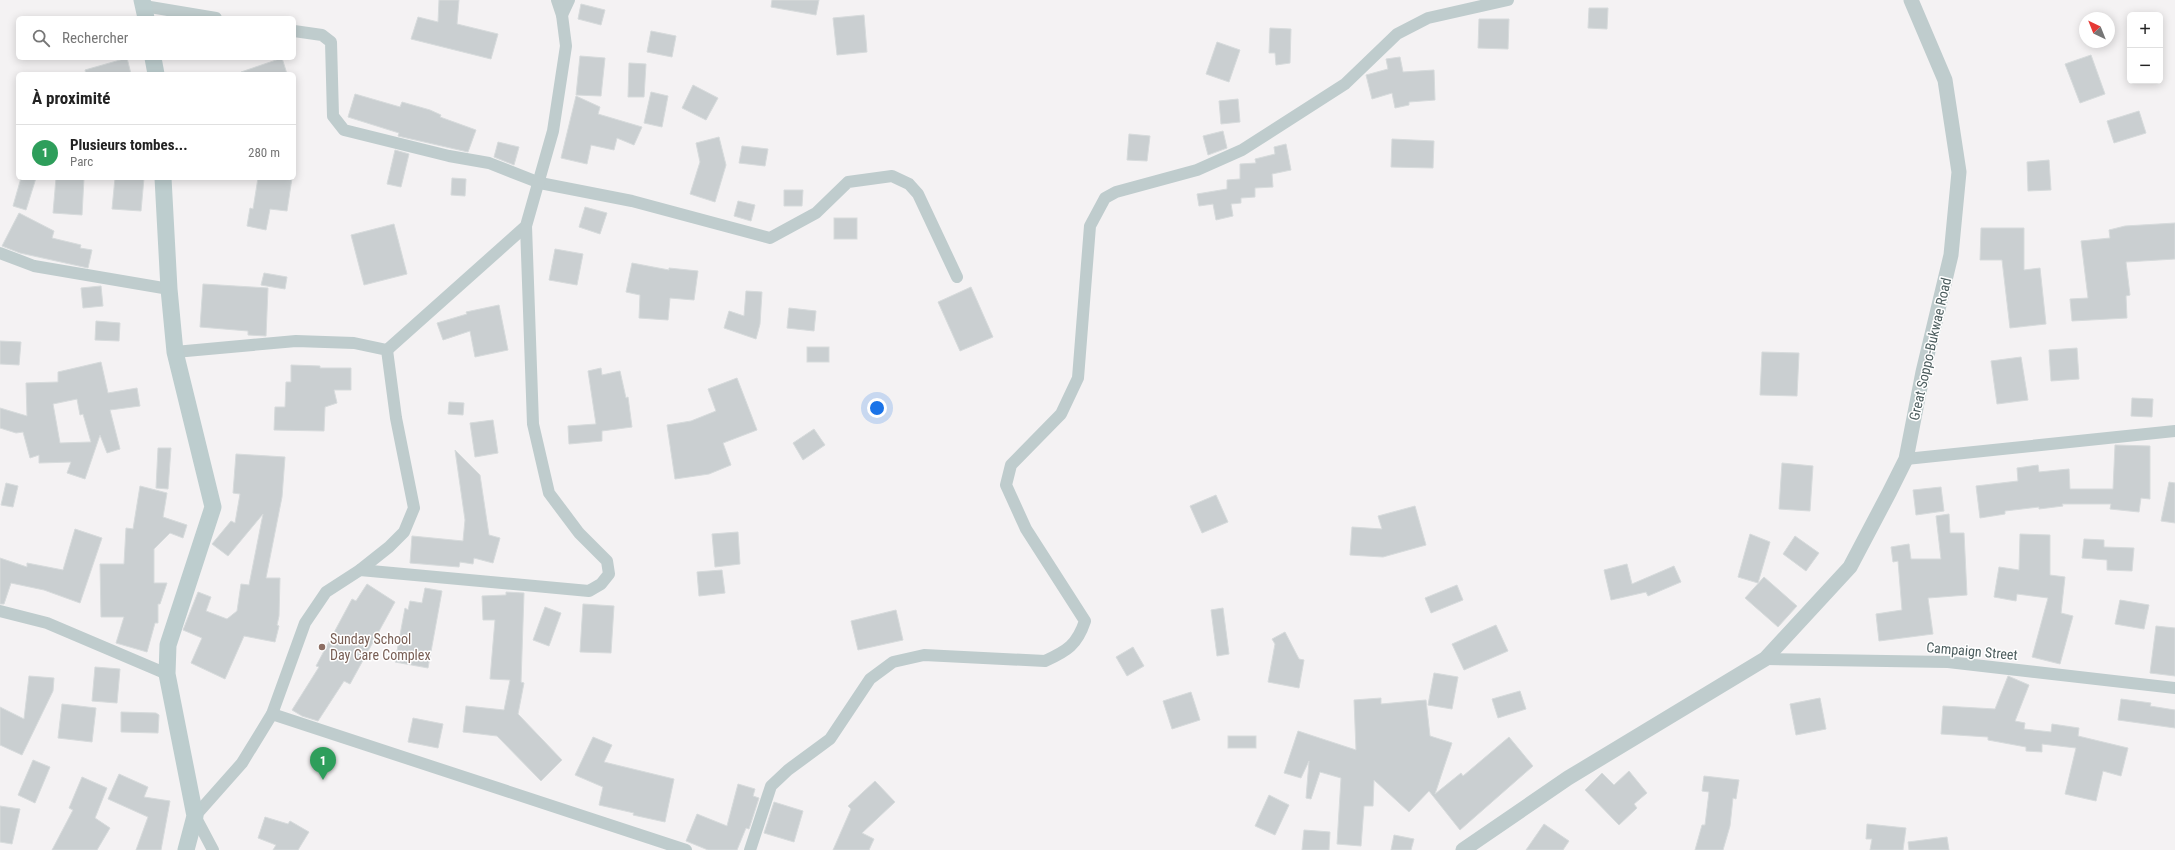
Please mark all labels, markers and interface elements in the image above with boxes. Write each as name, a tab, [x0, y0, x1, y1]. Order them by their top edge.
north arrow	[2079, 12, 2115, 48]
map controls	[2127, 12, 2163, 84]
button: +	[2127, 12, 2163, 48]
search box	[16, 16, 296, 60]
icon: search	[30, 27, 52, 49]
text: Rechercher	[62, 29, 128, 47]
button: −	[2127, 48, 2163, 84]
text: À proximité	[32, 88, 110, 108]
text: Plusieurs tombes...	[70, 136, 188, 154]
text: 1	[42, 145, 48, 160]
text: 280 m	[248, 145, 280, 160]
text: Parc	[70, 154, 93, 169]
street label: Great Soppo-Bukwae Road	[1906, 276, 1954, 422]
your location	[867, 398, 887, 418]
place label: Sunday School Day Care Complex	[330, 631, 431, 663]
street label: Campaign Street	[1926, 639, 2018, 663]
marker: Sunday School Day Care Complex	[317, 642, 327, 652]
pin: 1	[310, 747, 336, 780]

